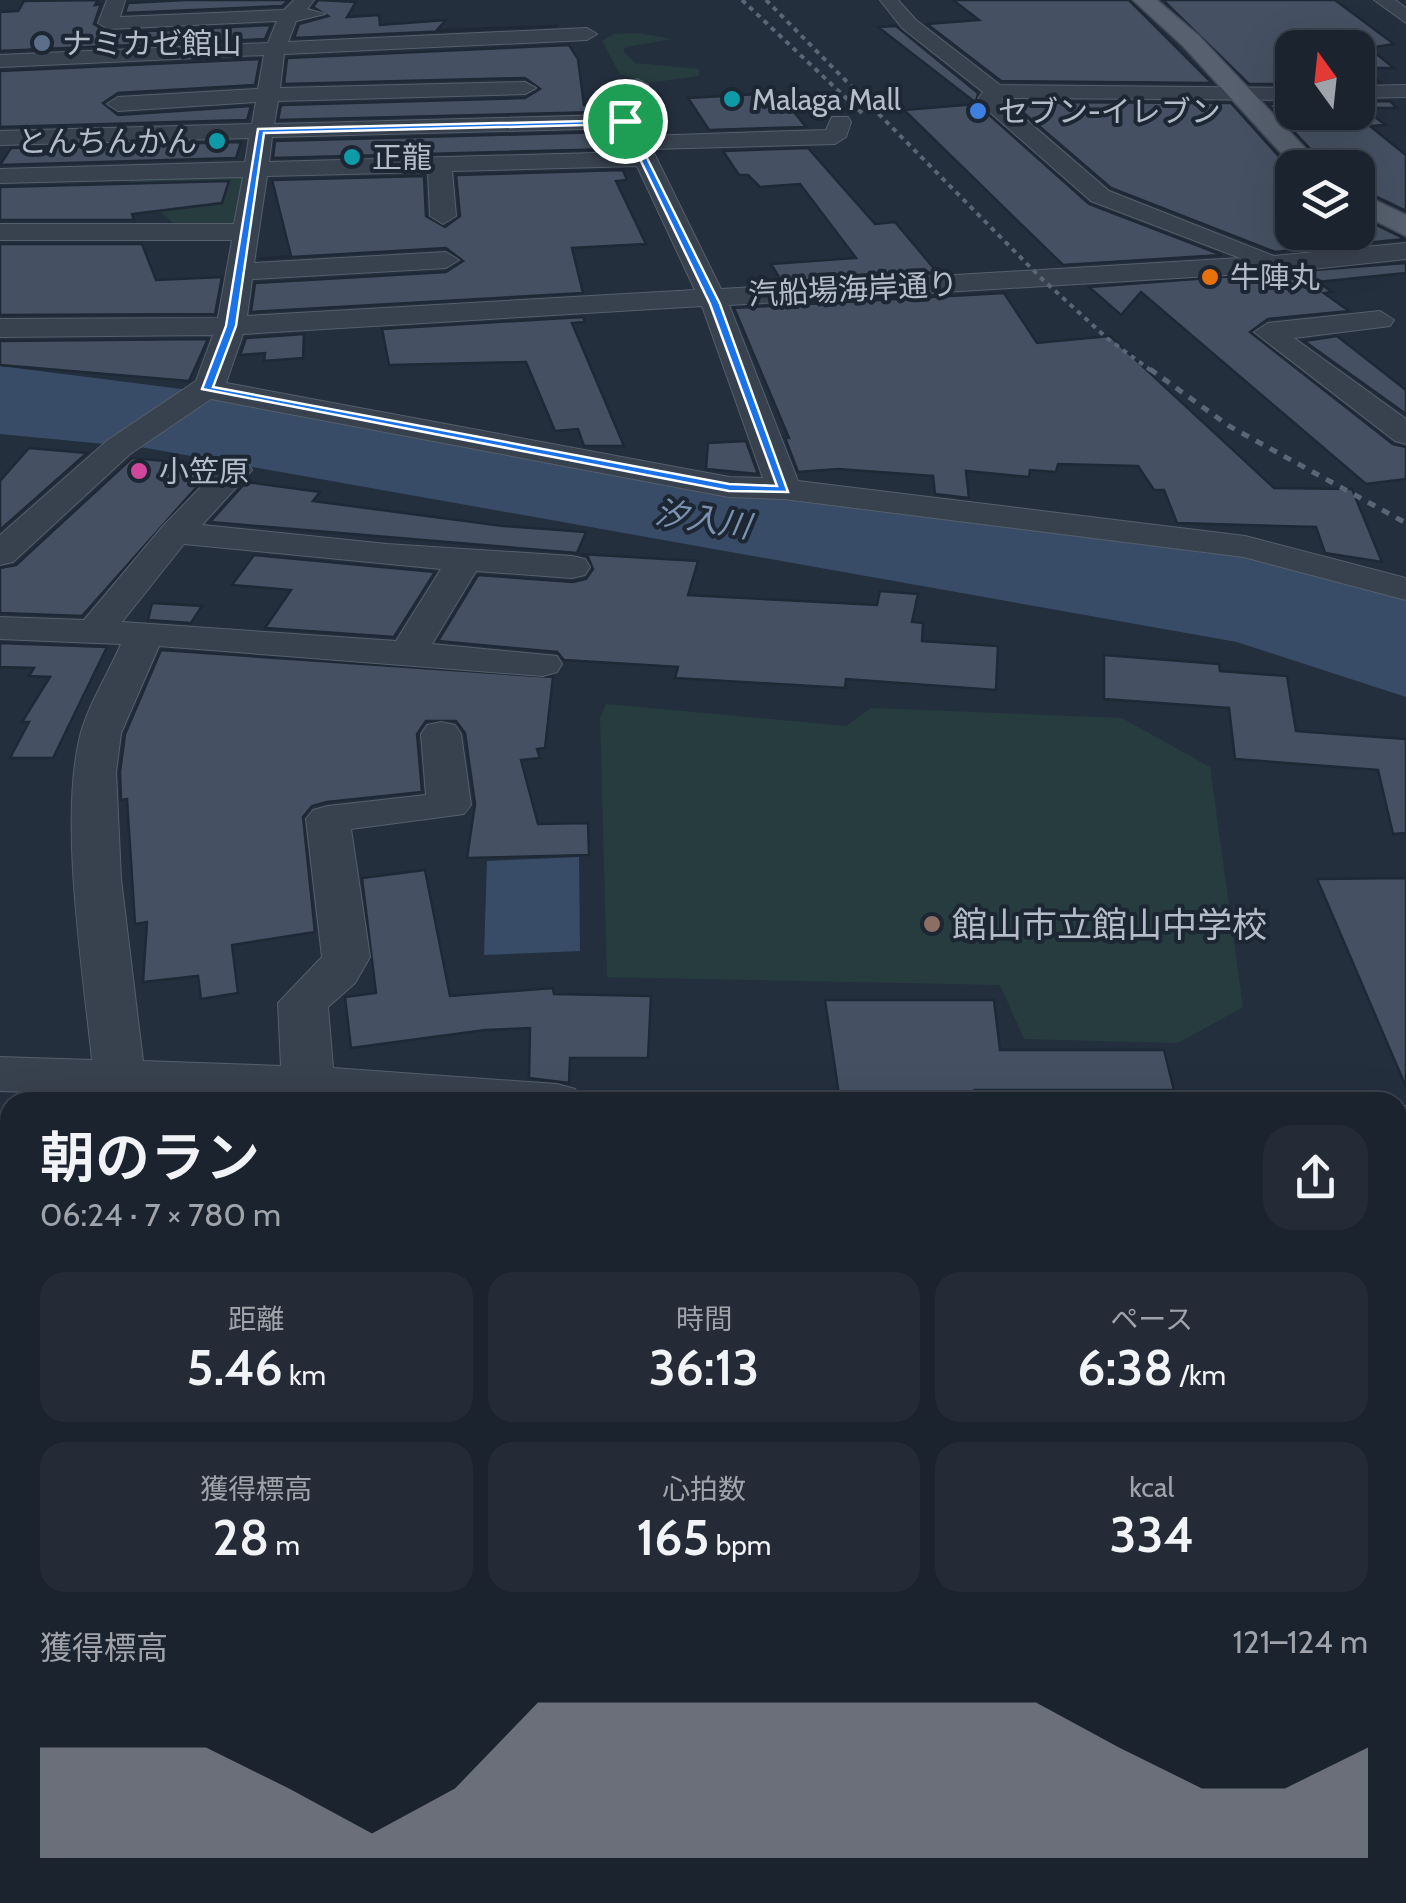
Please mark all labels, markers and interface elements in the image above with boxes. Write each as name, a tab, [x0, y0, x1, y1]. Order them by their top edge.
place label: ナミカゼ館山	[62, 25, 242, 62]
north arrow	[1275, 30, 1375, 130]
map controls	[1275, 30, 1375, 250]
marker: ナミカゼ館山	[31, 32, 53, 54]
pin	[583, 79, 668, 164]
place label: Malaga Mall	[752, 81, 901, 118]
marker: Malaga Mall	[721, 88, 743, 110]
place label: セブン-イレブン	[998, 93, 1221, 130]
icon: arrive	[598, 94, 653, 149]
marker: セブン-イレブン	[967, 100, 989, 122]
place label: とんちんかん	[17, 123, 197, 160]
marker: とんちんかん	[206, 130, 228, 152]
place label: 正龍	[372, 139, 432, 176]
marker: 正龍	[341, 146, 363, 168]
button: layers	[1275, 150, 1375, 250]
place label: 牛陣丸	[1230, 259, 1320, 296]
street label: 汽船場海岸通り	[747, 265, 959, 313]
marker: 牛陣丸	[1199, 266, 1221, 288]
place label: 小笠原	[159, 453, 249, 490]
marker: 小笠原	[128, 460, 150, 482]
water label: 汐入川	[653, 492, 756, 546]
place label: 館山市立館山中学校	[952, 903, 1267, 946]
marker: 館山市立館山中学校	[921, 913, 943, 935]
text: 朝のラン	[40, 1124, 260, 1191]
button: share	[1263, 1125, 1368, 1230]
text: 06:24 · 7 × 780 m	[40, 1195, 281, 1234]
text: 距離	[228, 1302, 284, 1336]
text: 時間	[676, 1302, 732, 1336]
text: ペース	[1110, 1302, 1193, 1336]
text: 5.46	[186, 1337, 283, 1398]
text: 36:13	[649, 1337, 759, 1398]
text: 6:38	[1077, 1337, 1174, 1398]
text: km	[283, 1358, 326, 1392]
text: /km	[1174, 1358, 1226, 1392]
text: kcal	[1129, 1470, 1174, 1504]
text: 獲得標高	[200, 1472, 312, 1506]
text: 心拍数	[662, 1472, 746, 1506]
text: 334	[1110, 1504, 1194, 1565]
text: 28	[213, 1507, 269, 1568]
text: 165	[637, 1507, 709, 1568]
text: m	[269, 1528, 300, 1562]
text: bpm	[709, 1528, 771, 1562]
text: 121–124 m	[1232, 1622, 1368, 1661]
text: 獲得標高	[40, 1628, 168, 1667]

